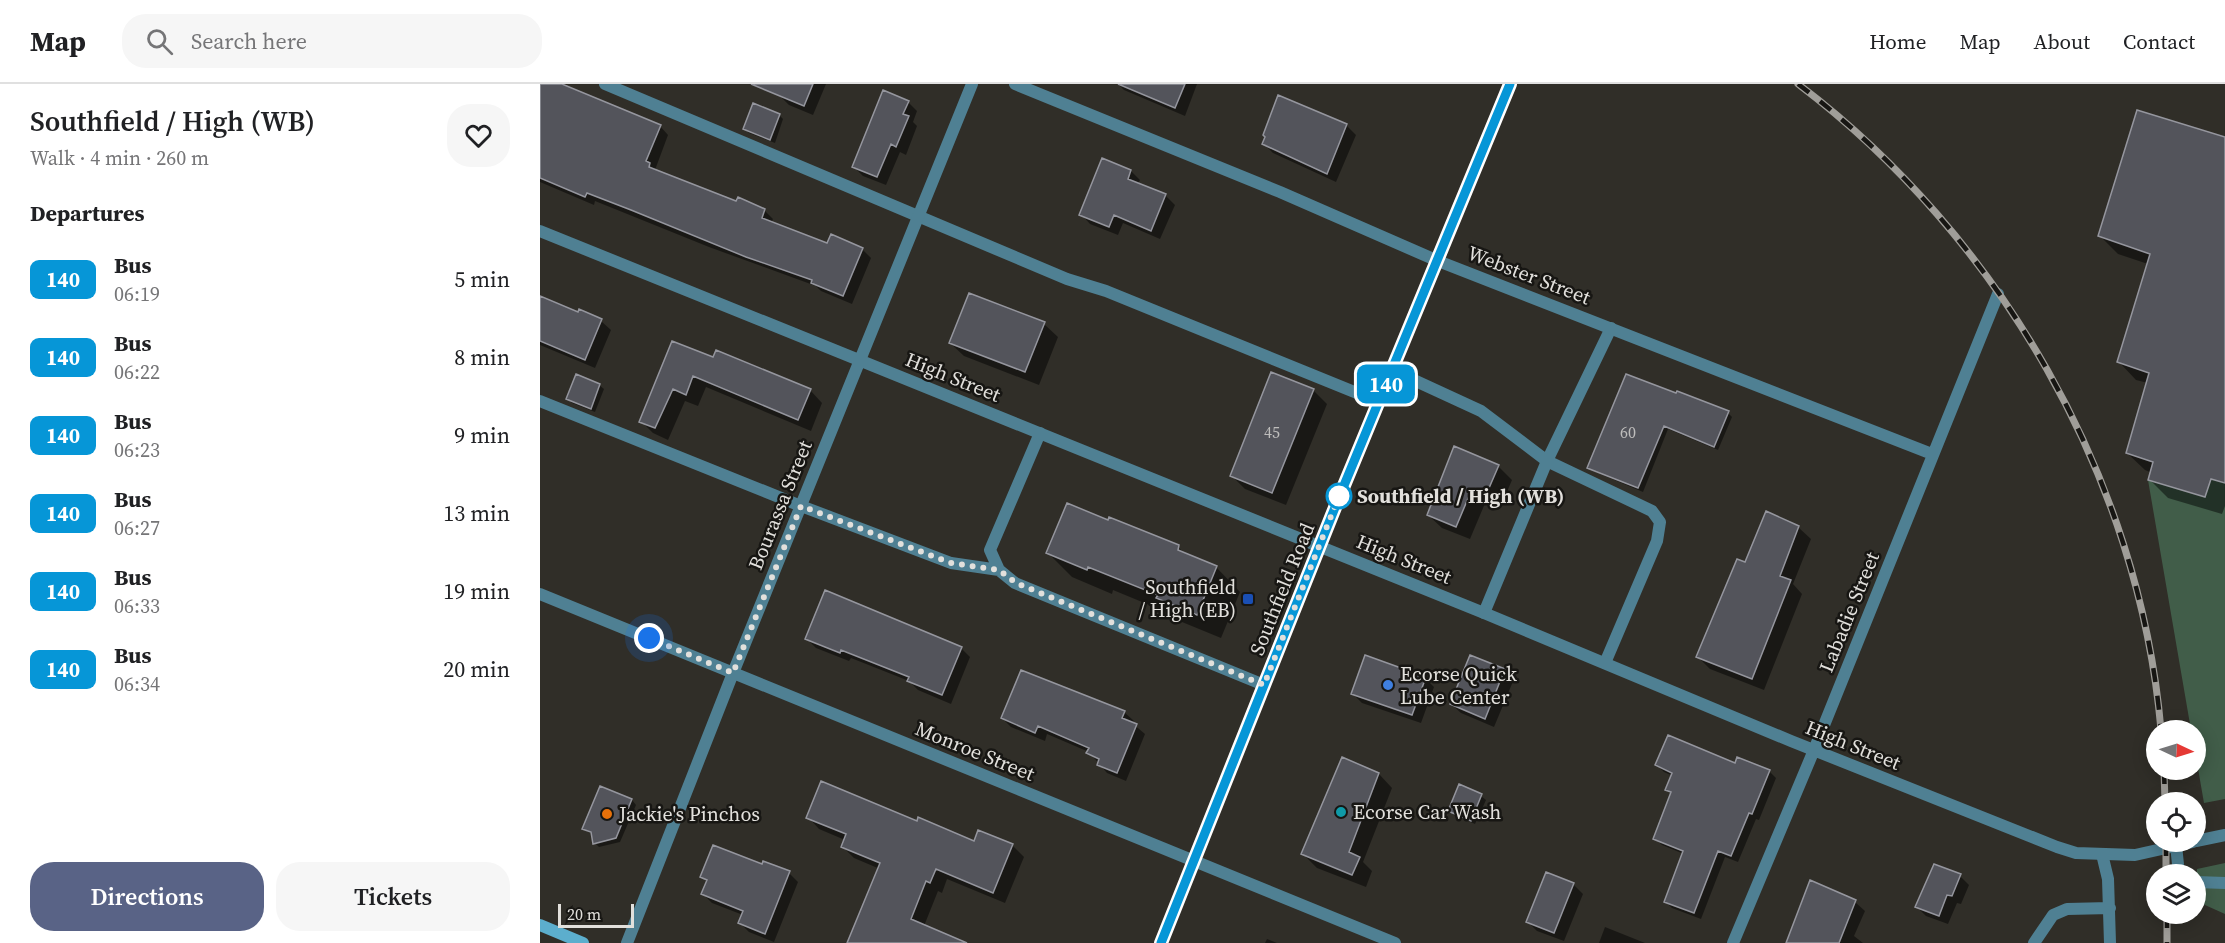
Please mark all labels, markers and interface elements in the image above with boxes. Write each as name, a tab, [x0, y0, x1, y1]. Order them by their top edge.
search box	[122, 14, 542, 68]
text: Map	[30, 22, 86, 60]
icon: search	[143, 25, 176, 58]
text: Search here	[191, 26, 307, 56]
text: Home	[1869, 27, 1927, 56]
text: Map	[1960, 27, 2001, 56]
text: About	[2034, 27, 2090, 56]
text: Contact	[2123, 27, 2195, 56]
text: Southfield / High (WB)	[30, 102, 315, 140]
button: heart	[447, 104, 510, 167]
text: Walk · 4 min · 260 m	[30, 144, 209, 172]
text: Departures	[30, 198, 144, 228]
street label: Webster Street	[1464, 239, 1595, 311]
text: Bus	[114, 250, 151, 280]
text: 5 min	[454, 264, 510, 294]
text: 140	[46, 265, 80, 294]
text: 06:19	[114, 280, 160, 308]
text: Bus	[114, 328, 151, 358]
text: 8 min	[454, 342, 510, 372]
text: 140	[46, 343, 80, 372]
street label: High Street	[901, 345, 1005, 409]
text: 06:22	[114, 358, 160, 386]
line badge: 140	[1352, 364, 1420, 404]
text: 140	[1369, 370, 1403, 399]
text: Bus	[114, 406, 151, 436]
text: 9 min	[454, 420, 510, 450]
text: 140	[46, 421, 80, 450]
house number: 45	[1264, 421, 1280, 443]
house number: 60	[1620, 421, 1636, 443]
text: 06:23	[114, 436, 160, 464]
street label: Bourassa Street	[741, 436, 819, 574]
place label: Southfield / High (WB)	[1357, 482, 1564, 510]
marker: Southfield / High (WB)	[1326, 483, 1352, 509]
text: Bus	[114, 484, 151, 514]
text: 13 min	[443, 498, 510, 528]
text: 140	[46, 499, 80, 528]
text: 06:27	[114, 514, 160, 542]
street label: Southfield Road	[1243, 518, 1322, 659]
street label: High Street	[1352, 527, 1456, 591]
street label: Labadie Street	[1812, 547, 1886, 676]
text: Bus	[114, 562, 151, 592]
place label: Southfield / High (EB)	[1138, 573, 1237, 624]
text: 19 min	[443, 576, 510, 606]
text: 140	[46, 577, 80, 606]
text: 06:33	[114, 592, 160, 620]
marker: Southfield / High (EB)	[1241, 592, 1255, 606]
your location	[634, 623, 664, 653]
text: Bus	[114, 640, 151, 670]
text: 20 min	[443, 654, 510, 684]
text: 140	[46, 655, 80, 684]
place label: Ecorse Quick Lube Center	[1400, 660, 1517, 711]
text: 06:34	[114, 670, 160, 698]
marker: Ecorse Quick Lube Center	[1381, 678, 1395, 692]
street label: High Street	[1801, 713, 1905, 777]
street label: Monroe Street	[911, 714, 1039, 788]
north arrow	[2146, 720, 2206, 780]
map controls	[2146, 720, 2206, 924]
button: locate	[2146, 792, 2206, 852]
place label: Ecorse Car Wash	[1353, 798, 1501, 826]
place label: Jackie's Pinchos	[618, 800, 760, 828]
marker: Ecorse Car Wash	[1334, 805, 1348, 819]
marker: Jackie's Pinchos	[600, 807, 614, 821]
button: Directions	[30, 862, 264, 931]
button: Tickets	[276, 862, 510, 931]
button: layers	[2146, 864, 2206, 924]
scale bar	[558, 901, 634, 928]
text: 20 m	[567, 903, 601, 925]

